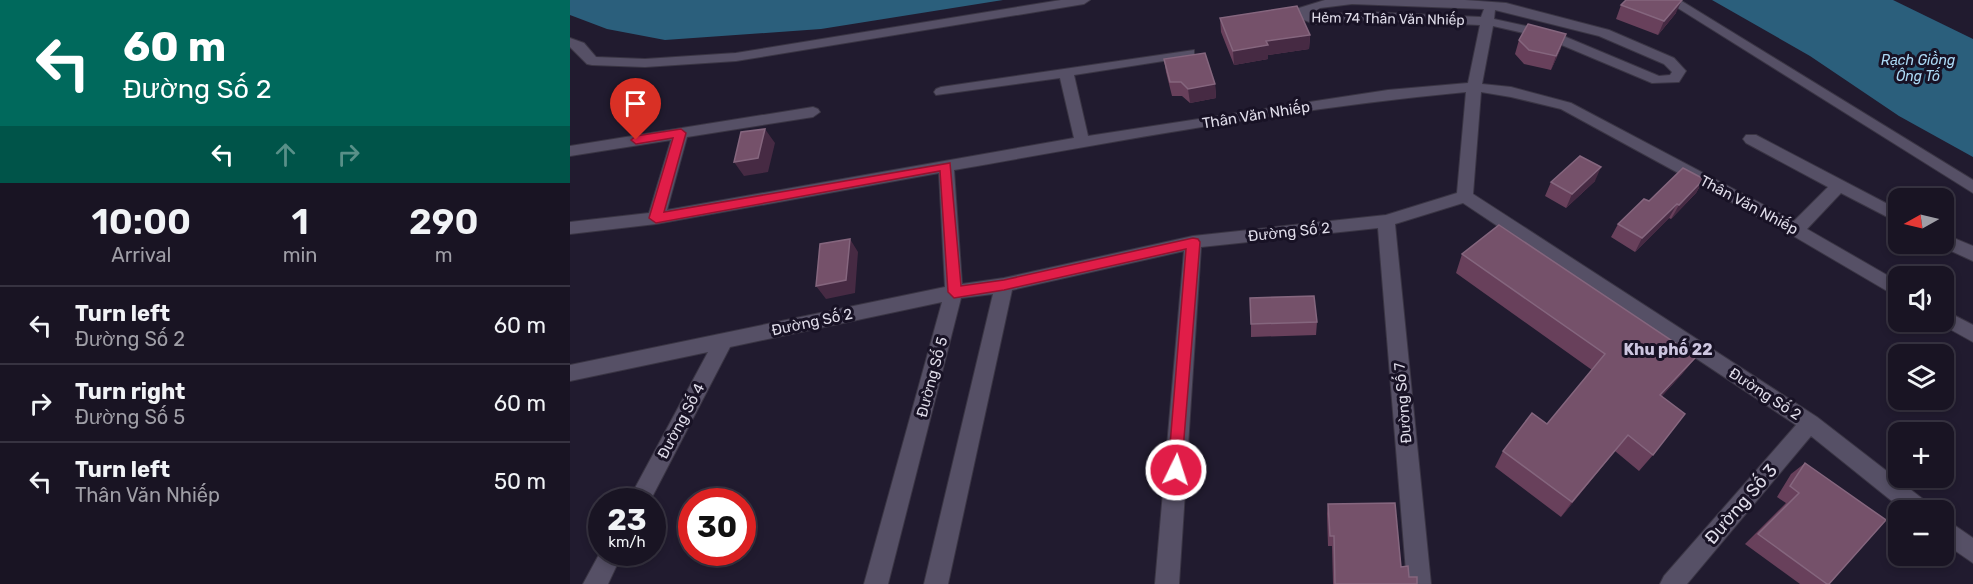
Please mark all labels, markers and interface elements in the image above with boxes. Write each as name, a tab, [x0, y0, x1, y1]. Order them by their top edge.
street label: Hẻm 74 Thân Văn Nhiếp	[1311, 8, 1465, 29]
text: 60 m	[123, 22, 226, 72]
icon: left	[24, 24, 102, 102]
water label: Rạch Giồng Ông Tố	[1881, 51, 1955, 85]
text: Đường Số 2	[123, 73, 271, 105]
pin	[610, 78, 661, 140]
icon: arrive	[619, 87, 652, 120]
street label: Thân Văn Nhiếp	[1201, 97, 1311, 132]
icon: left	[206, 138, 239, 171]
icon: ahead	[269, 138, 302, 171]
icon: right	[332, 138, 365, 171]
street label: Thân Văn Nhiếp	[1697, 171, 1801, 238]
north arrow	[1888, 188, 1954, 254]
map controls	[1888, 188, 1954, 566]
text: 10:00	[92, 200, 191, 243]
text: 1	[291, 200, 309, 243]
text: 290	[409, 200, 478, 243]
street label: Đường Số 2	[1247, 219, 1331, 245]
text: Arrival	[111, 243, 171, 267]
text: min	[283, 243, 317, 267]
text: m	[435, 243, 453, 267]
button: sound	[1888, 266, 1954, 332]
text: Turn left	[75, 300, 170, 327]
street label: Đường Số 2	[770, 304, 854, 339]
icon: left	[24, 309, 57, 342]
text: 60 m	[494, 312, 546, 339]
text: Đường Số 2	[75, 327, 185, 351]
street label: Đường Số 5	[912, 335, 951, 419]
district label: Khu phố 22	[1623, 338, 1713, 359]
button: layers	[1888, 344, 1954, 410]
street label: Đường Số 7	[1390, 361, 1416, 444]
street label: Đường Số 2	[1726, 364, 1805, 424]
text: Turn right	[75, 378, 185, 405]
street label: Đường Số 4	[653, 380, 708, 462]
icon: right	[24, 387, 57, 420]
text: 60 m	[494, 390, 546, 417]
text: Đường Số 5	[75, 405, 185, 429]
button: +	[1888, 422, 1954, 488]
position arrow	[1144, 438, 1208, 502]
text: Turn left	[75, 456, 170, 483]
street label: Đường Số 3	[1700, 459, 1782, 549]
icon: left	[24, 465, 57, 498]
text: 50 m	[494, 468, 546, 495]
text: Thân Văn Nhiếp	[75, 483, 220, 507]
speed limit sign: 30	[678, 488, 756, 566]
button: −	[1888, 500, 1954, 566]
text: 23	[607, 502, 647, 538]
text: km/h	[608, 533, 646, 551]

